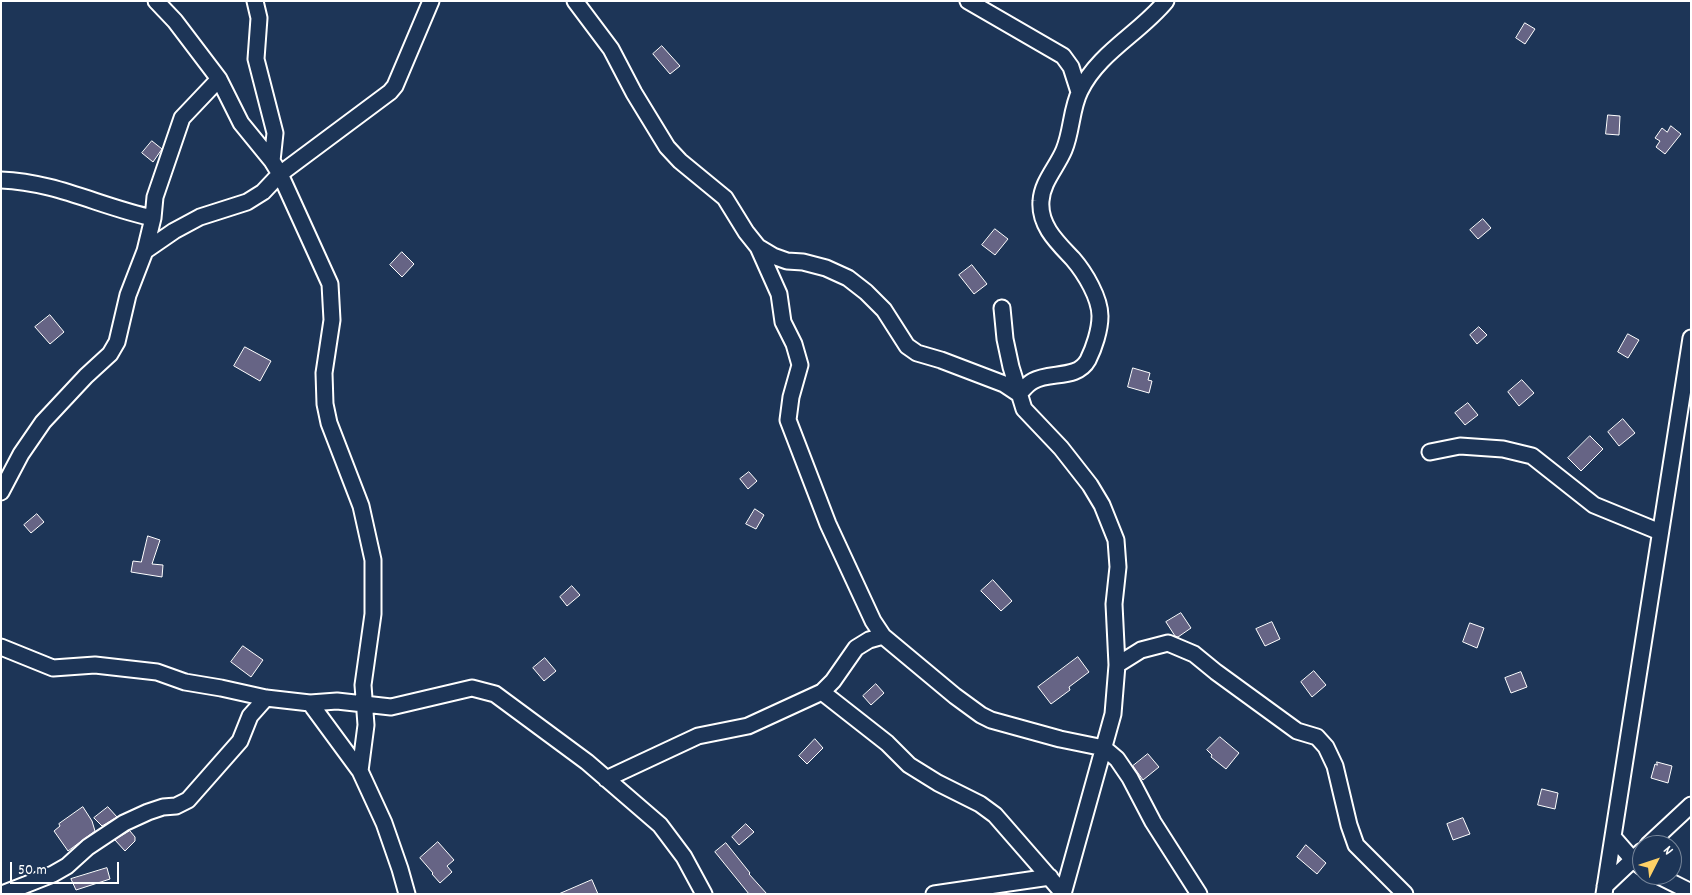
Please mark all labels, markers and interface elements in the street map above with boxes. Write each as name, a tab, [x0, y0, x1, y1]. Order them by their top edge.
north arrow	[1632, 835, 1682, 885]
text: N	[1658, 842, 1677, 860]
scale bar	[12, 852, 121, 884]
text: 50 m	[18, 860, 47, 882]

